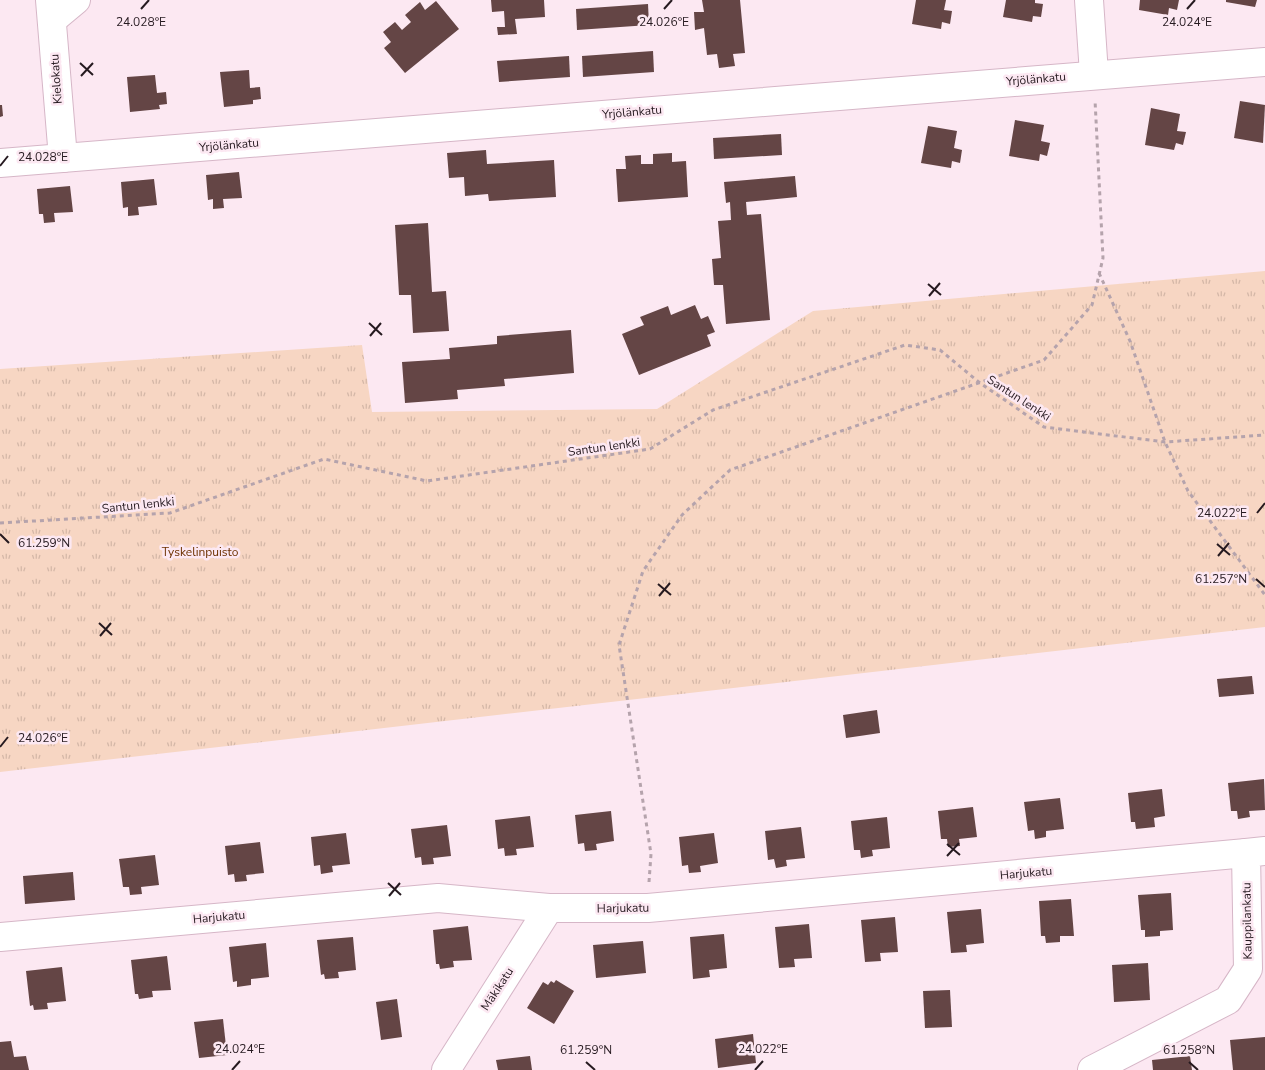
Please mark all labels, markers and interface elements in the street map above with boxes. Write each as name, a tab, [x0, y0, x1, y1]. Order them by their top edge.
text: 24.028°E	[116, 14, 166, 30]
text: 24.026°E	[639, 14, 689, 30]
text: 24.024°E	[1162, 14, 1212, 30]
street label: Kielokatu	[46, 53, 66, 105]
street label: Yrjölänkatu	[1004, 68, 1067, 90]
street label: Yrjölänkatu	[600, 101, 663, 123]
street label: Yrjölänkatu	[197, 134, 260, 156]
text: 24.028°E	[18, 149, 68, 165]
street label: Santun lenkki	[984, 371, 1054, 425]
street label: Santun lenkki	[567, 434, 641, 460]
street label: Santun lenkki	[101, 493, 175, 517]
text: 24.022°E	[1197, 505, 1247, 521]
text: 61.259°N	[18, 535, 70, 551]
park label: Tyskelinpuisto	[162, 544, 239, 560]
text: 61.257°N	[1195, 571, 1247, 587]
text: 24.026°E	[18, 730, 68, 746]
street label: Harjukatu	[999, 863, 1053, 883]
street label: Kauppilankatu	[1238, 882, 1256, 960]
street label: Harjukatu	[597, 900, 649, 916]
street label: Harjukatu	[192, 907, 246, 927]
street label: Mäkikatu	[477, 964, 517, 1014]
text: 24.024°E	[215, 1041, 265, 1057]
text: 24.022°E	[738, 1041, 788, 1057]
text: 61.259°N	[560, 1042, 612, 1058]
text: 61.258°N	[1163, 1042, 1215, 1058]

